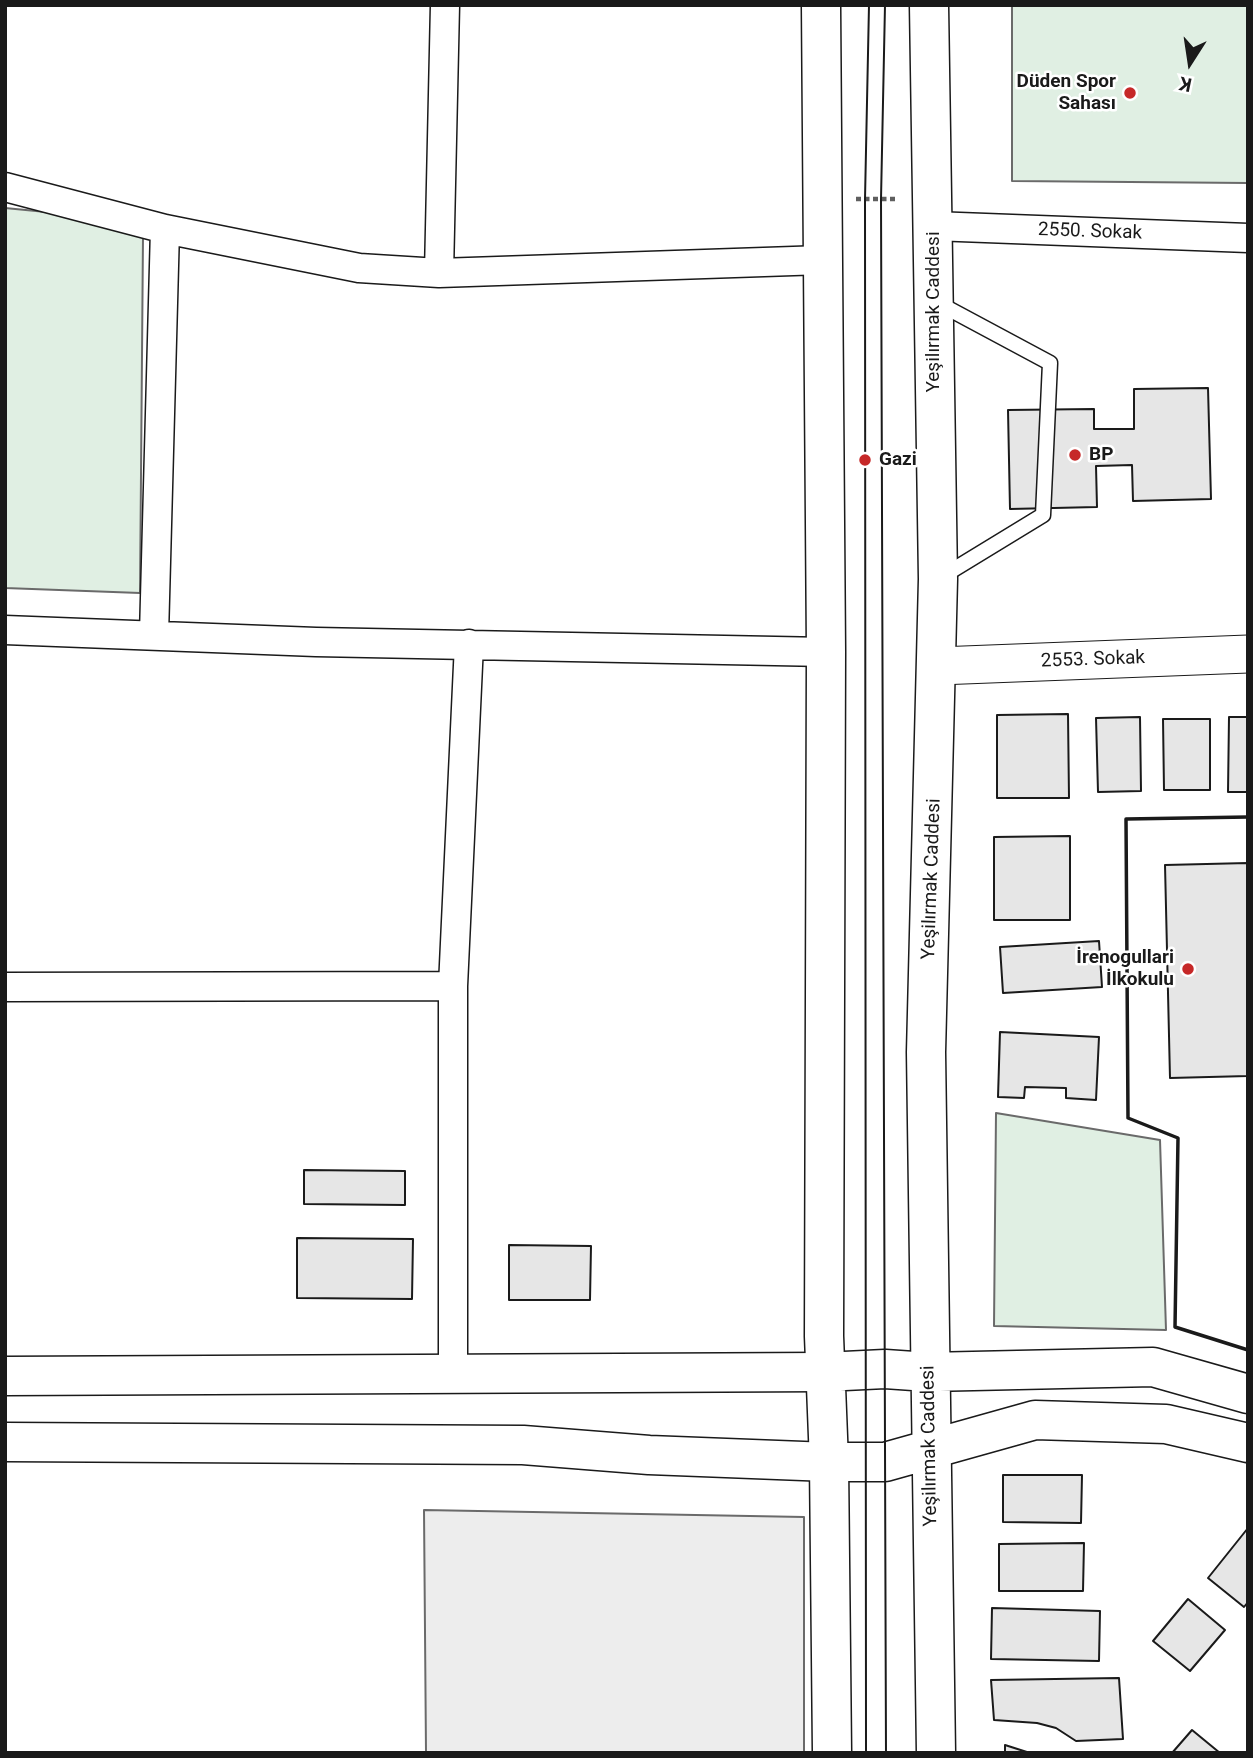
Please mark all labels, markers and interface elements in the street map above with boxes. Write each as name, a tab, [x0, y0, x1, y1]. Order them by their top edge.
north arrow	[1155, 28, 1225, 98]
place label: Düden Spor Sahası	[1017, 71, 1116, 115]
text: K	[1177, 72, 1194, 97]
marker: Düden Spor Sahası	[1122, 85, 1138, 101]
street label: 2550. Sokak	[1038, 219, 1142, 245]
street label: Yeşilırmak Caddesi	[923, 231, 945, 393]
place label: BP	[1089, 444, 1113, 466]
marker: BP	[1067, 447, 1083, 463]
place label: Gazi	[879, 449, 917, 471]
marker: Gazi	[857, 452, 873, 468]
street label: 2553. Sokak	[1041, 647, 1145, 673]
street label: Yeşilırmak Caddesi	[918, 798, 946, 960]
place label: İrenogullari İlkokulu	[1076, 947, 1174, 991]
marker: İrenogullari İlkokulu	[1180, 961, 1196, 977]
street label: Yeşilırmak Caddesi	[917, 1365, 943, 1527]

